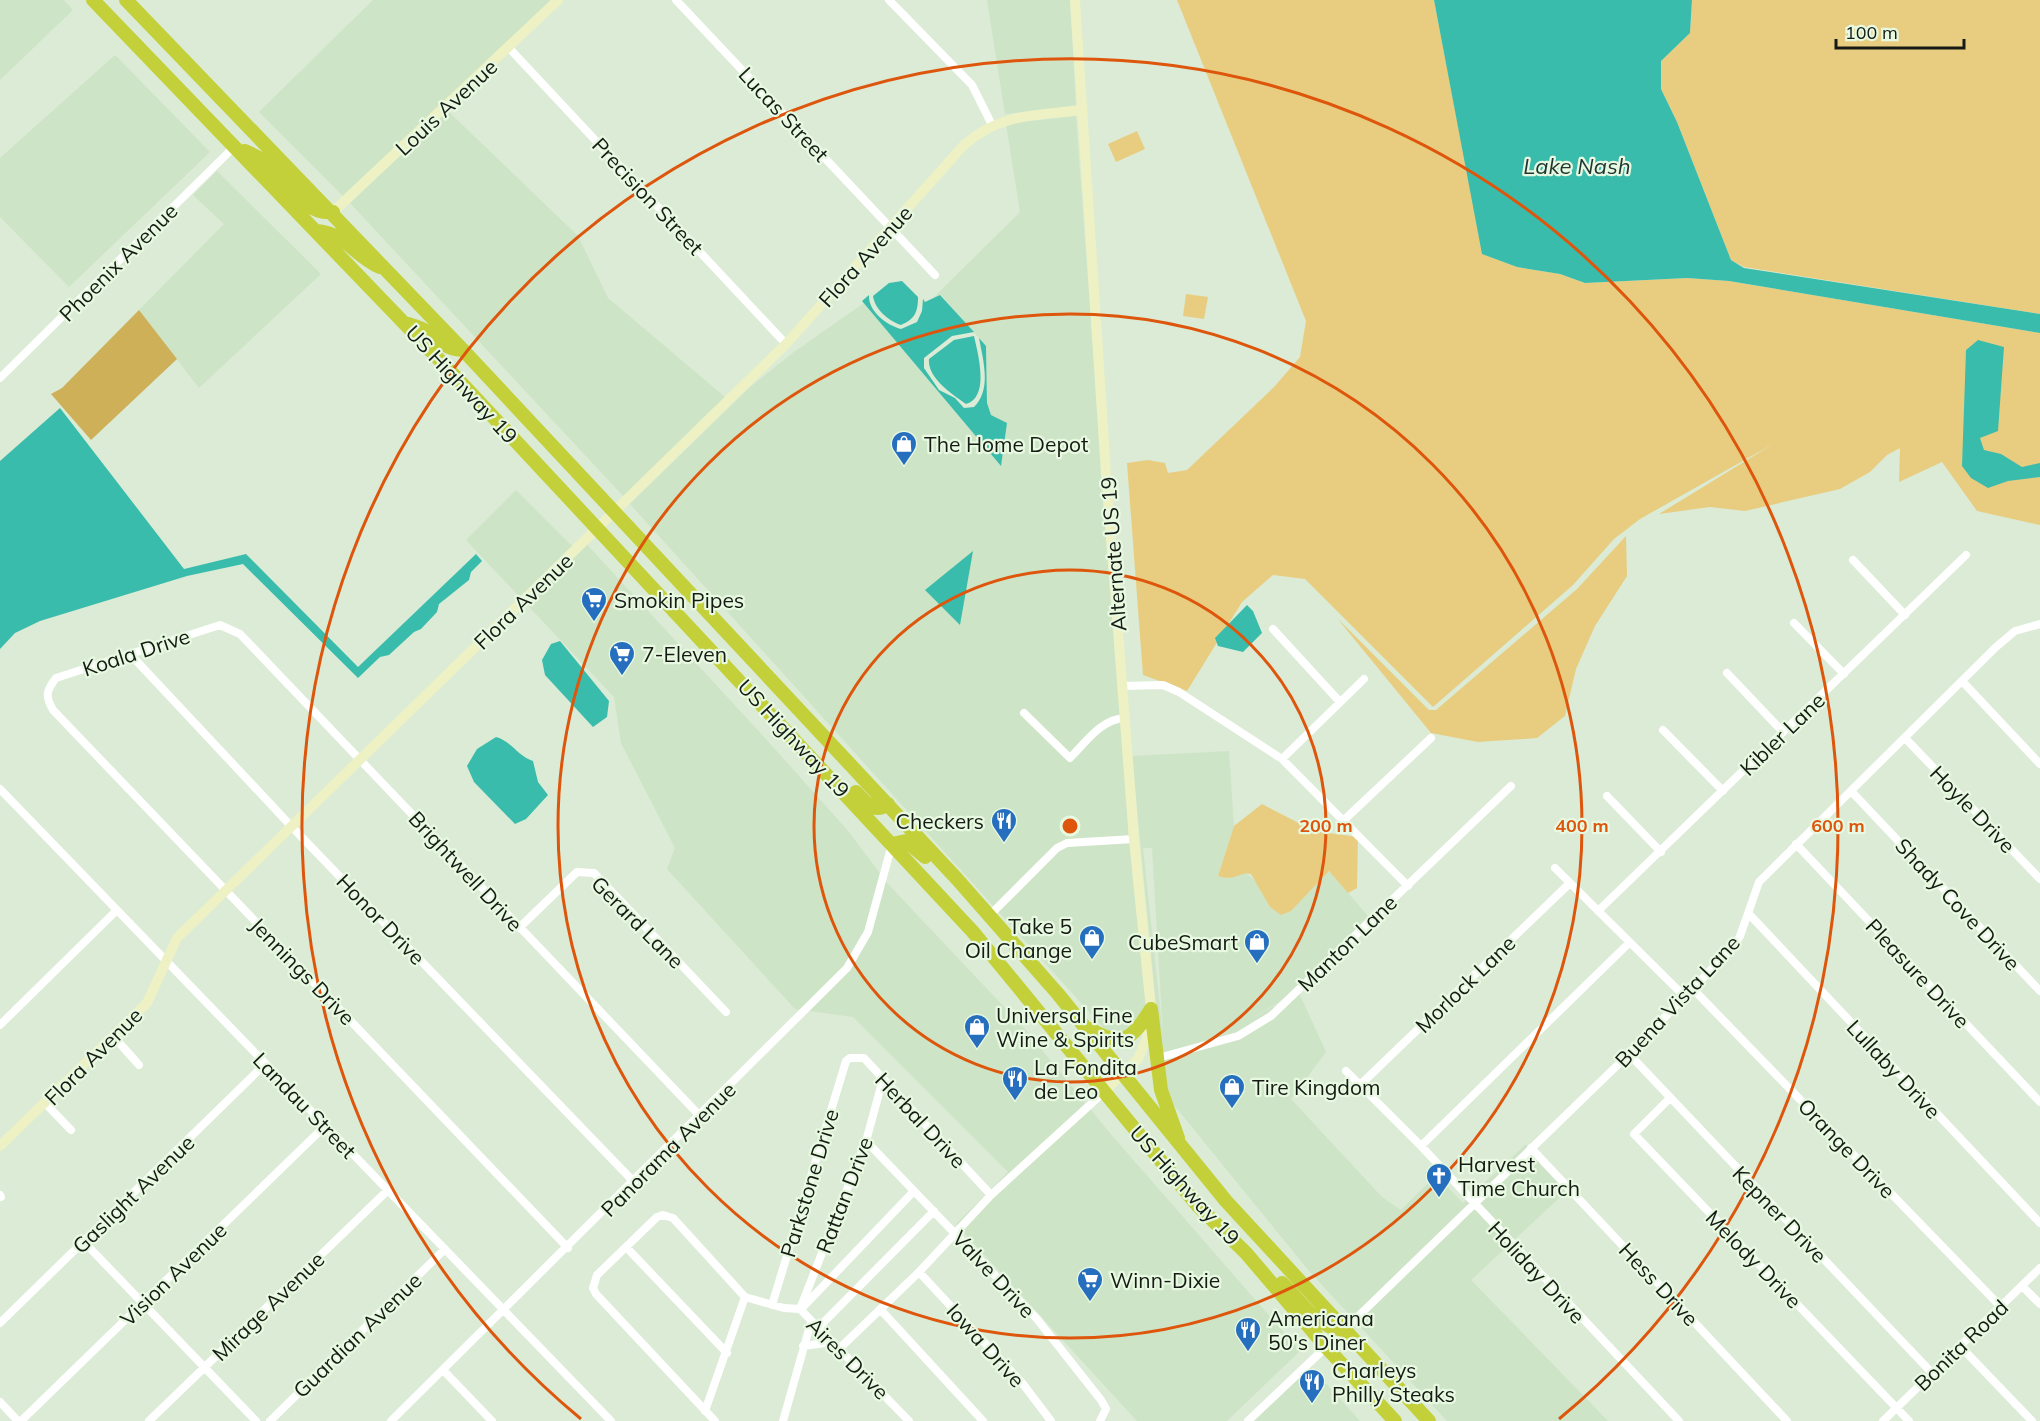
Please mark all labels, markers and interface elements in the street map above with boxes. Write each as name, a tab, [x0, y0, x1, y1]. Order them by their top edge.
scale bar	[1836, 12, 1964, 50]
text: 100 m	[1845, 21, 1898, 44]
street label: Louis Avenue	[390, 53, 502, 161]
street label: Lucas Street	[733, 61, 835, 167]
street label: Precision Street	[587, 132, 709, 260]
water label: Lake Nash	[1523, 152, 1631, 180]
street label: Phoenix Avenue	[53, 197, 183, 327]
street label: Flora Avenue	[813, 200, 917, 312]
street label: US Highway 19	[401, 319, 523, 449]
shop icon: The Home Depot	[889, 429, 919, 467]
place label: The Home Depot	[924, 431, 1088, 457]
street label: Alternate US 19	[1095, 476, 1131, 632]
street label: Flora Avenue	[468, 547, 578, 655]
supermarket icon: Smokin Pipes	[579, 585, 609, 623]
place label: Smokin Pipes	[614, 587, 744, 613]
street label: Koala Drive	[79, 622, 193, 682]
supermarket icon: 7-Eleven	[607, 639, 637, 677]
place label: 7-Eleven	[642, 641, 727, 667]
street label: US Highway 19	[733, 673, 855, 803]
street label: Kibler Lane	[1734, 687, 1830, 781]
street label: Hoyle Drive	[1925, 760, 2021, 858]
street label: Brightwell Drive	[404, 805, 528, 937]
restaurant icon: Checkers	[989, 806, 1019, 844]
place label: Checkers	[896, 808, 984, 834]
text: 200 m	[1299, 814, 1353, 837]
text: 400 m	[1555, 814, 1609, 837]
text: 600 m	[1811, 814, 1865, 837]
centre of rings	[1060, 816, 1080, 836]
street label: Shady Cove Drive	[1890, 832, 2026, 976]
street label: Honor Drive	[331, 868, 431, 970]
street label: Gerard Lane	[586, 870, 690, 974]
street label: Manton Lane	[1292, 889, 1402, 997]
street label: Jennings Drive	[245, 912, 361, 1030]
place label: Take 5 Oil Change	[965, 913, 1072, 963]
street label: Pleasure Drive	[1861, 913, 1975, 1033]
shop icon: Take 5 Oil Change	[1077, 923, 1107, 961]
shop icon: CubeSmart	[1242, 927, 1272, 965]
place label: CubeSmart	[1128, 929, 1238, 955]
street label: Buena Vista Lane	[1609, 929, 1745, 1073]
street label: Morlock Lane	[1410, 930, 1520, 1038]
street label: Flora Avenue	[39, 1002, 147, 1110]
place label: Universal Fine Wine & Spirits	[996, 1002, 1134, 1052]
shop icon: Universal Fine Wine & Spirits	[962, 1012, 992, 1050]
street label: Lullaby Drive	[1842, 1014, 1946, 1124]
street label: Landau Street	[248, 1047, 362, 1163]
place label: La Fondita de Leo	[1034, 1054, 1137, 1104]
restaurant icon: La Fondita de Leo	[1000, 1064, 1030, 1102]
street label: Herbal Drive	[870, 1067, 972, 1173]
shop icon: Tire Kingdom	[1217, 1072, 1247, 1110]
place label: Tire Kingdom	[1252, 1074, 1380, 1100]
street label: Panorama Avenue	[595, 1076, 741, 1222]
street label: Orange Drive	[1793, 1093, 1901, 1203]
street label: Parkstone Drive	[774, 1106, 844, 1260]
street label: US Highway 19	[1124, 1120, 1246, 1250]
street label: Gaslight Avenue	[67, 1129, 199, 1259]
street label: Rattan Drive	[810, 1133, 878, 1257]
place label: Harvest Time Church	[1458, 1151, 1580, 1201]
street label: Kepner Drive	[1727, 1160, 1833, 1268]
church icon: Harvest Time Church	[1424, 1161, 1454, 1199]
street label: Melody Drive	[1701, 1205, 1807, 1313]
street label: Holiday Drive	[1483, 1215, 1591, 1329]
street label: Vision Avenue	[114, 1217, 232, 1331]
street label: Valve Drive	[947, 1225, 1041, 1323]
street label: Hess Drive	[1614, 1237, 1704, 1331]
street label: Mirage Avenue	[207, 1246, 329, 1366]
supermarket icon: Winn-Dixie	[1075, 1265, 1105, 1303]
street label: Guardian Avenue	[287, 1267, 427, 1403]
place label: Winn-Dixie	[1110, 1267, 1220, 1293]
street label: Bonita Road	[1909, 1294, 2013, 1396]
street label: Iowa Drive	[942, 1298, 1030, 1392]
place label: Americana 50's Diner	[1268, 1305, 1374, 1355]
street label: Aires Drive	[801, 1311, 895, 1405]
restaurant icon: Americana 50's Diner	[1233, 1315, 1263, 1353]
place label: Charleys Philly Steaks	[1332, 1357, 1455, 1407]
restaurant icon: Charleys Philly Steaks	[1297, 1367, 1327, 1405]

